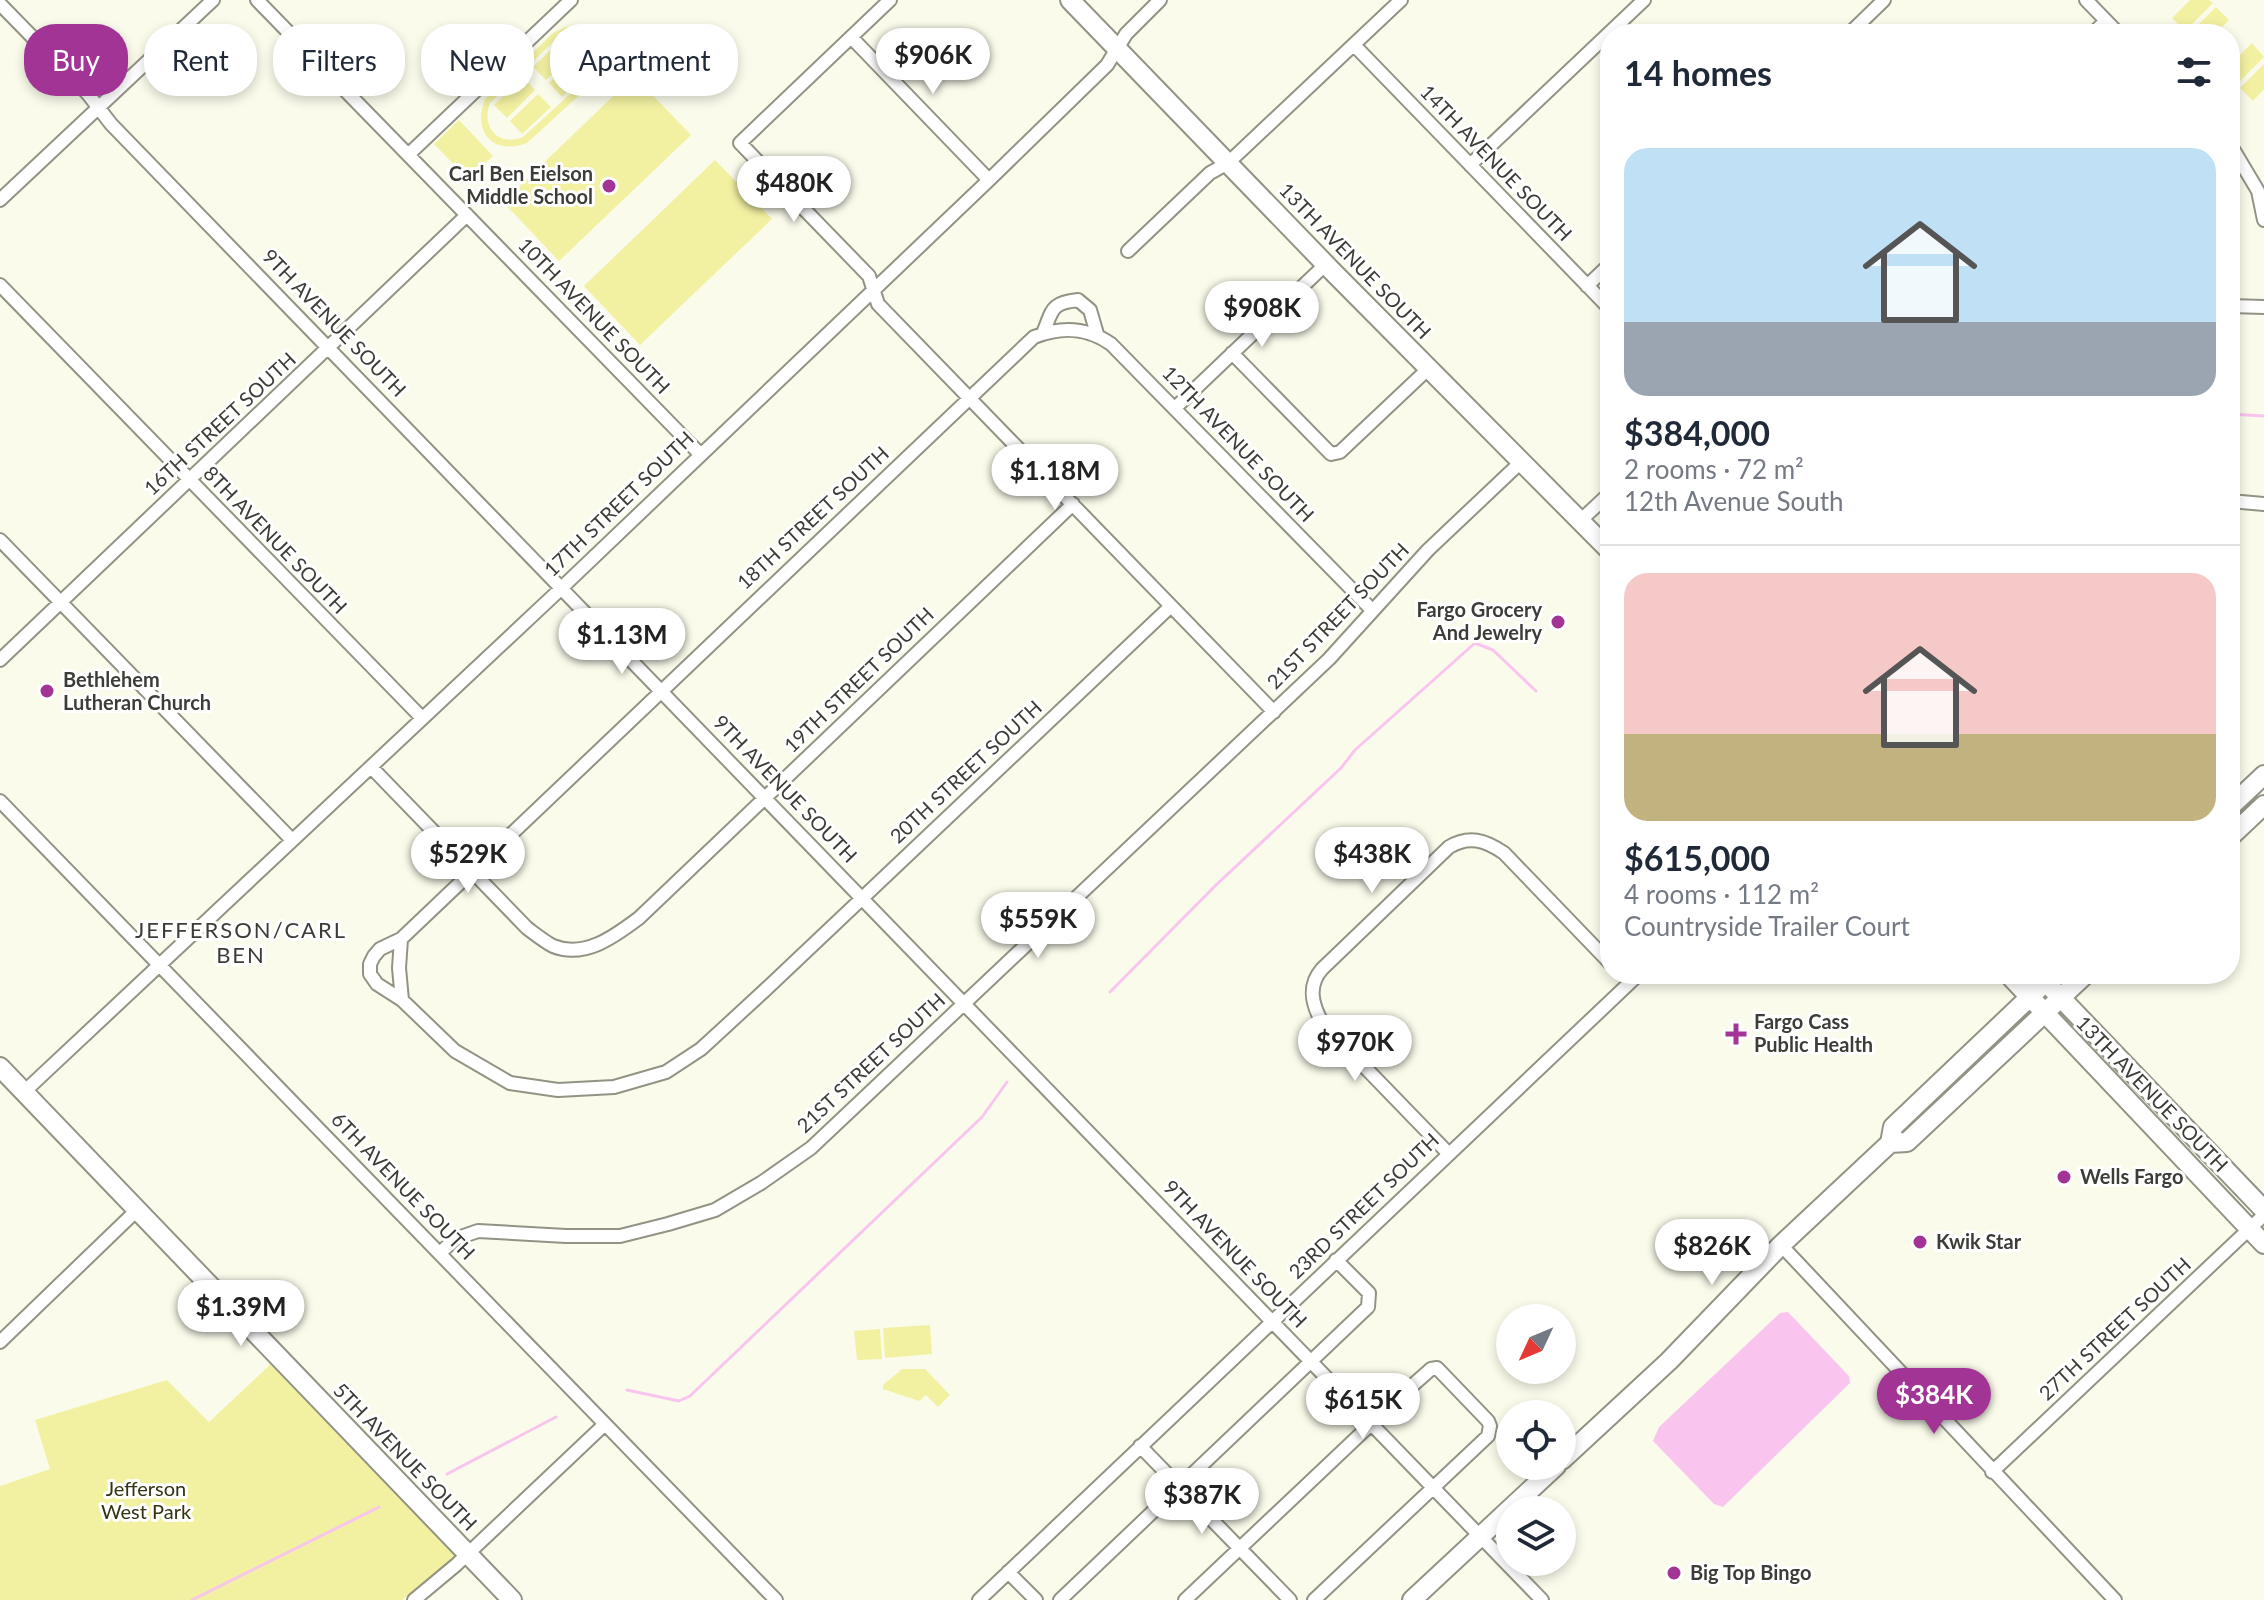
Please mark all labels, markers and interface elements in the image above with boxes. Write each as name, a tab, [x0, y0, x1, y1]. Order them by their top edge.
chip: Buy	[24, 24, 128, 96]
chip: Rent	[144, 24, 257, 96]
chip: Filters	[273, 24, 405, 96]
chip: New	[421, 24, 534, 96]
chip: Apartment	[550, 24, 738, 96]
pin: $906K	[877, 28, 989, 96]
text: $906K	[894, 38, 972, 70]
icon: filters	[2172, 50, 2216, 94]
text: 14 homes	[1624, 52, 1772, 93]
street label: 14TH AVENUE SOUTH	[1416, 79, 1577, 245]
pin: $480K	[738, 156, 850, 224]
place label: Carl Ben Eielson Middle School	[449, 161, 593, 208]
text: $480K	[755, 166, 833, 198]
marker: Carl Ben Eielson Middle School	[600, 177, 618, 195]
street label: 13TH AVENUE SOUTH	[1275, 177, 1436, 343]
icon: home	[1848, 200, 1992, 344]
street label: 10TH AVENUE SOUTH	[514, 232, 675, 398]
street label: 9TH AVENUE SOUTH	[258, 243, 411, 401]
pin: $908K	[1206, 281, 1318, 349]
text: $908K	[1223, 291, 1301, 323]
street label: 16TH STREET SOUTH	[138, 347, 300, 500]
street label: 12TH AVENUE SOUTH	[1158, 360, 1319, 526]
text: $384,000	[1624, 412, 1770, 453]
street label: 17TH STREET SOUTH	[539, 426, 698, 581]
street label: 18TH STREET SOUTH	[731, 441, 893, 594]
pin: $1.18M	[990, 444, 1120, 512]
text: 2 rooms · 72 m²	[1624, 453, 1804, 485]
text: $1.18M	[1009, 454, 1101, 486]
street label: 8TH AVENUE SOUTH	[199, 460, 352, 618]
text: 12th Avenue South	[1624, 485, 1844, 517]
street label: 21ST STREET SOUTH	[1261, 537, 1413, 693]
place label: Fargo Grocery And Jewelry	[1417, 597, 1542, 644]
street label: 19TH STREET SOUTH	[779, 602, 938, 757]
pin: $1.13M	[557, 608, 687, 676]
marker: Fargo Grocery And Jewelry	[1549, 613, 1567, 631]
text: $1.13M	[576, 618, 668, 650]
icon: home	[1848, 625, 1992, 769]
place label: Bethlehem Lutheran Church	[63, 667, 211, 714]
marker: Bethlehem Lutheran Church	[38, 682, 56, 700]
street label: 20TH STREET SOUTH	[884, 695, 1046, 848]
street label: 9TH AVENUE SOUTH	[709, 709, 862, 867]
pin: $529K	[412, 827, 524, 895]
pin: $438K	[1316, 827, 1428, 895]
text: $529K	[429, 837, 507, 869]
text: $438K	[1333, 837, 1411, 869]
text: $615,000	[1624, 837, 1770, 878]
text: 4 rooms · 112 m²	[1624, 878, 1819, 910]
pin: $559K	[982, 892, 1094, 960]
text: $559K	[999, 902, 1077, 934]
text: Countryside Trailer Court	[1624, 910, 1910, 942]
district label: JEFFERSON/CARL BEN	[135, 916, 347, 968]
street label: 21ST STREET SOUTH	[791, 987, 949, 1137]
place label: Fargo Cass Public Health	[1754, 1009, 1873, 1056]
street label: 13TH AVENUE SOUTH	[2072, 1010, 2233, 1176]
pin: $970K	[1299, 1015, 1411, 1083]
marker: Fargo Cass Public Health	[1725, 1023, 1747, 1045]
text: $970K	[1316, 1025, 1394, 1057]
street label: 6TH AVENUE SOUTH	[327, 1106, 480, 1264]
street label: 23RD STREET SOUTH	[1283, 1127, 1443, 1283]
place label: Wells Fargo	[2080, 1164, 2183, 1188]
marker: Wells Fargo	[2055, 1168, 2073, 1186]
street label: 9TH AVENUE SOUTH	[1159, 1174, 1312, 1332]
pin: $826K	[1656, 1219, 1768, 1287]
text: $826K	[1673, 1229, 1751, 1261]
place label: Kwik Star	[1936, 1229, 2022, 1253]
marker: Kwik Star	[1911, 1233, 1929, 1251]
street label: 27TH STREET SOUTH	[2033, 1252, 2195, 1405]
pin: $1.39M	[176, 1280, 306, 1348]
text: $1.39M	[195, 1290, 287, 1322]
north arrow	[1496, 1304, 1576, 1384]
map controls	[1496, 1304, 1576, 1576]
pin: $384K	[1878, 1368, 1990, 1436]
pin: $615K	[1307, 1373, 1419, 1441]
street label: 5TH AVENUE SOUTH	[329, 1377, 482, 1535]
text: $384K	[1895, 1378, 1973, 1410]
text: $615K	[1324, 1383, 1402, 1415]
button: locate	[1496, 1400, 1576, 1480]
pin: $387K	[1146, 1468, 1258, 1536]
park label: Jefferson West Park	[101, 1476, 192, 1523]
text: $387K	[1163, 1478, 1241, 1510]
button: layers	[1496, 1496, 1576, 1576]
place label: Big Top Bingo	[1690, 1560, 1811, 1584]
marker: Big Top Bingo	[1665, 1564, 1683, 1582]

